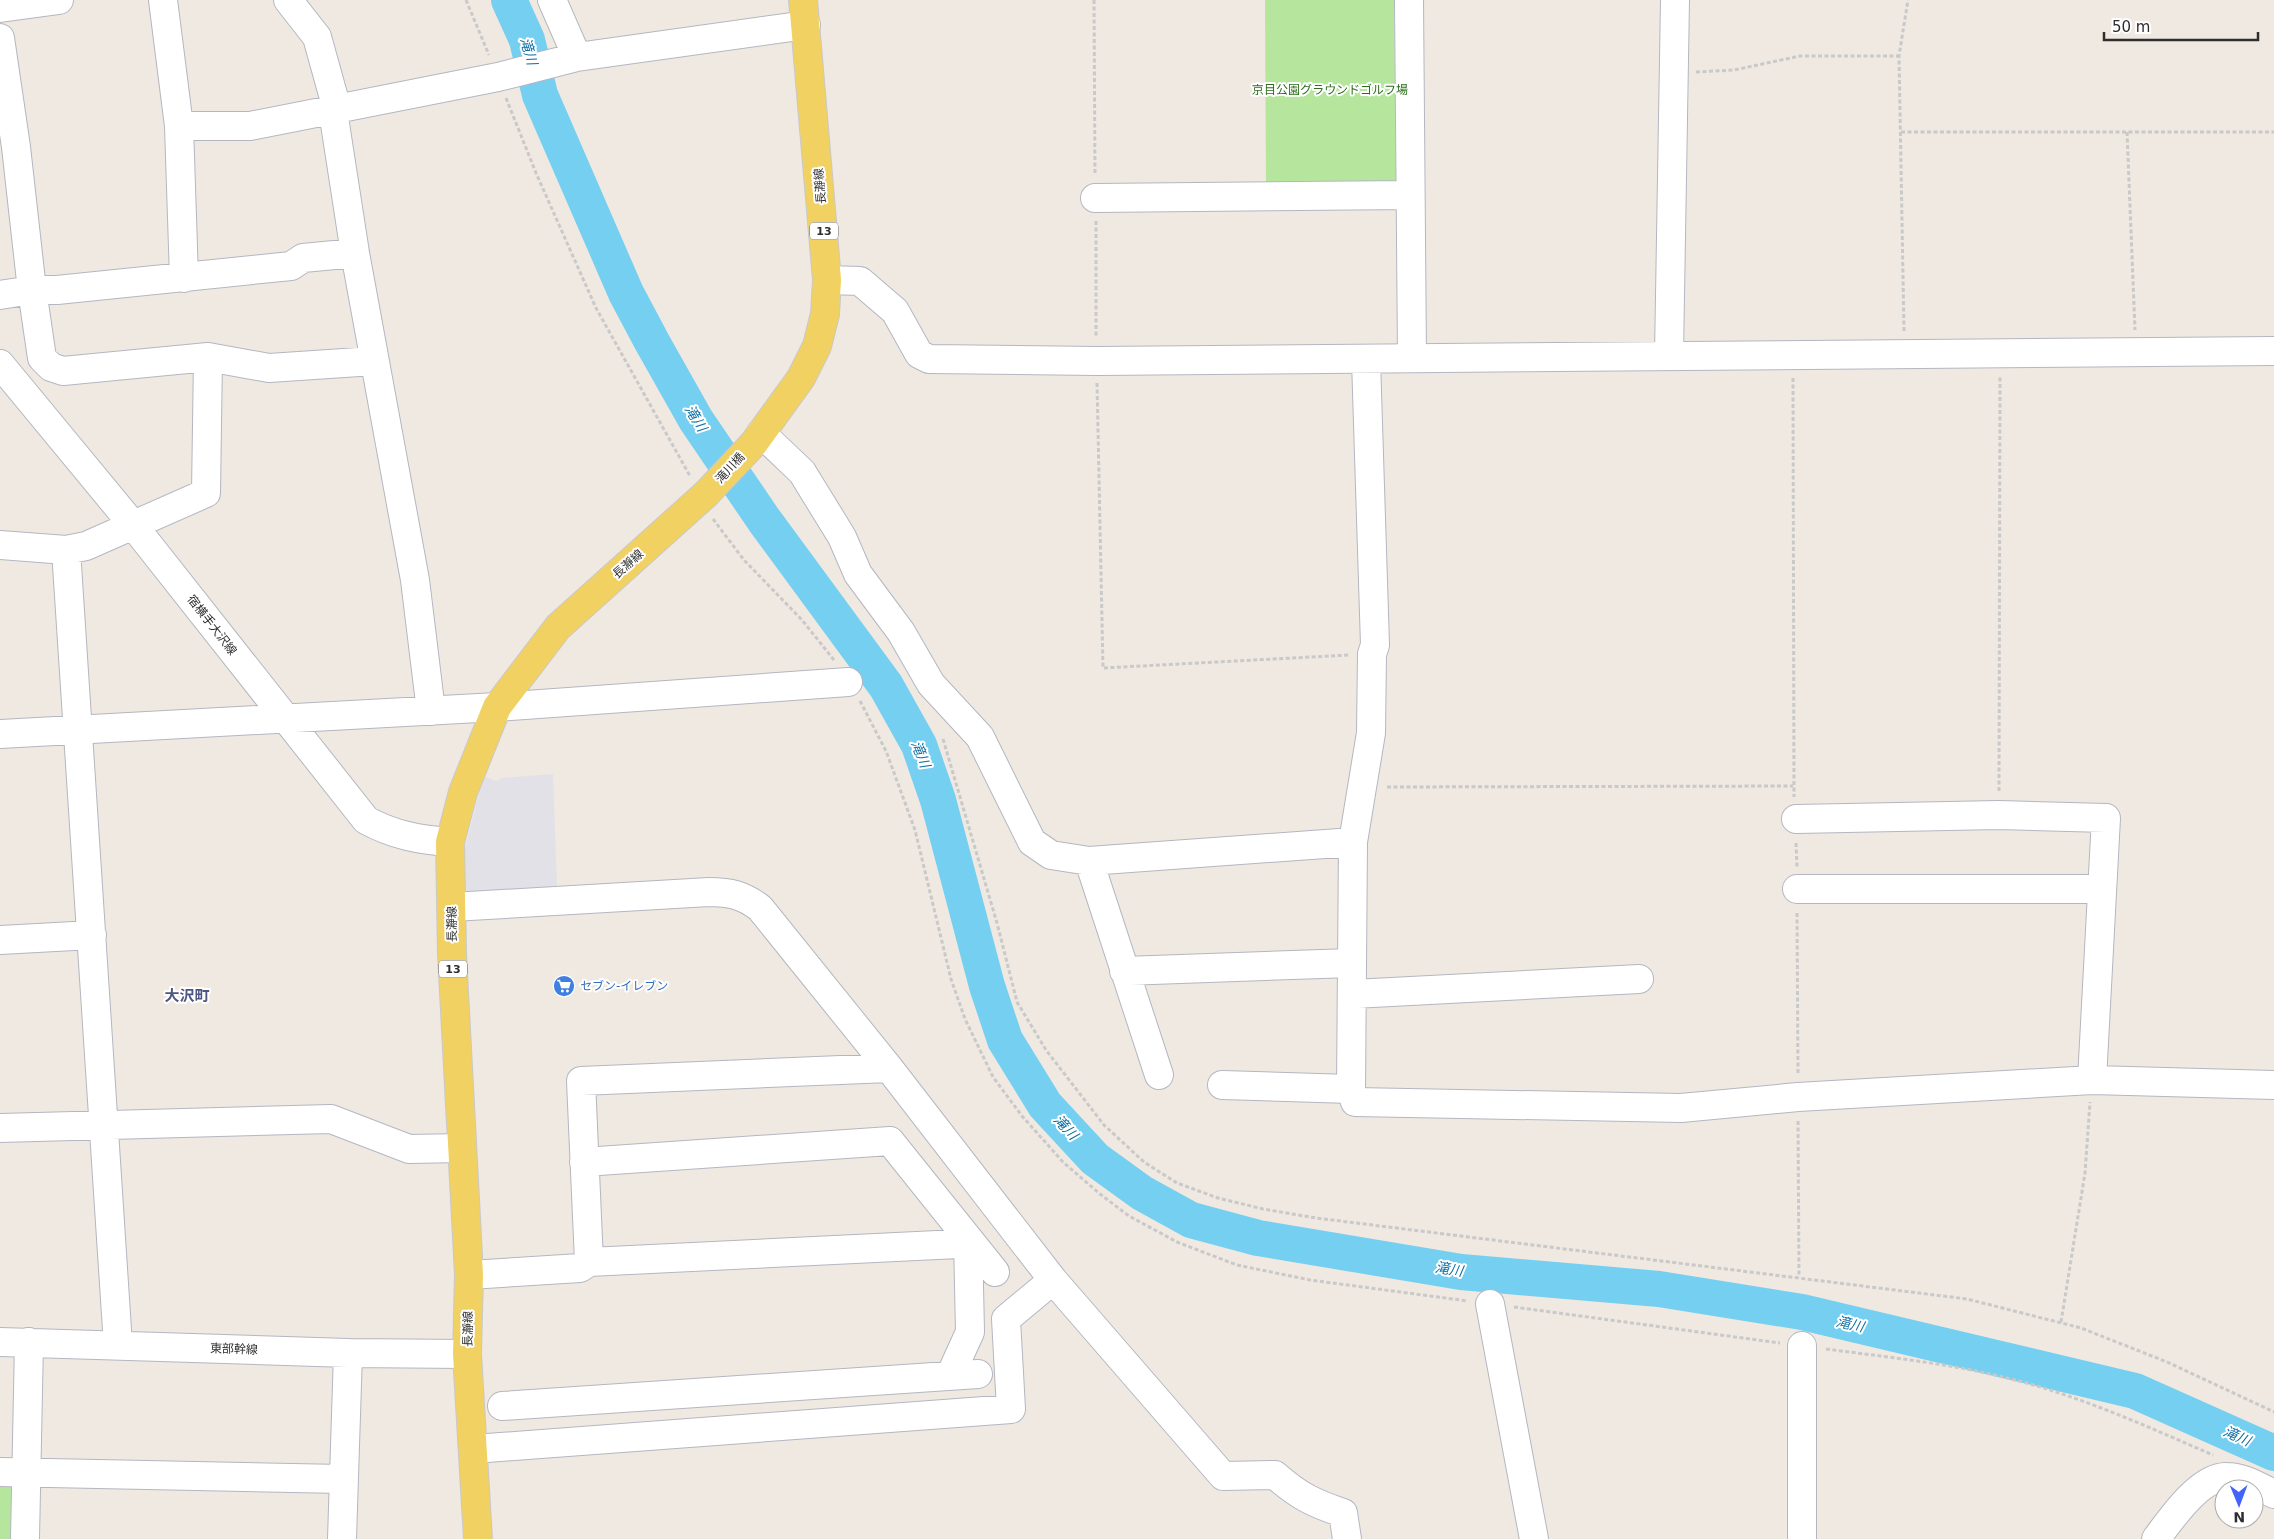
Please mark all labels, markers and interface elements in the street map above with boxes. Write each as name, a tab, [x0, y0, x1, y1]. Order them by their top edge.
scale bar	[2104, 10, 2258, 42]
text: 50 m	[2112, 18, 2150, 36]
water label: 滝川	[517, 35, 541, 69]
park label: 京目公園グラウンドゴルフ場	[1252, 83, 1408, 97]
street label: 長瀞線	[811, 167, 829, 205]
road number: 13	[810, 222, 838, 240]
water label: 滝川	[682, 402, 711, 436]
street label: 滝川橋	[713, 450, 747, 486]
street label: 長瀞線	[610, 547, 646, 581]
street label: 宿横手大沢線	[184, 592, 240, 658]
water label: 滝川	[908, 738, 934, 772]
street label: 長瀞線	[445, 906, 459, 942]
road number: 13	[439, 961, 467, 978]
supermarket icon: セブン-イレブン	[552, 974, 576, 998]
place label: セブン-イレブン	[580, 979, 668, 993]
district label: 大沢町	[164, 987, 210, 1005]
water label: 滝川	[1051, 1111, 1083, 1144]
water label: 滝川	[1434, 1259, 1466, 1279]
street label: 長瀞線	[461, 1311, 475, 1347]
water label: 滝川	[1835, 1313, 1867, 1335]
street label: 東部幹線	[210, 1341, 258, 1357]
water label: 滝川	[2221, 1423, 2255, 1450]
north arrow	[2214, 1479, 2264, 1529]
text: N	[2233, 1509, 2245, 1525]

